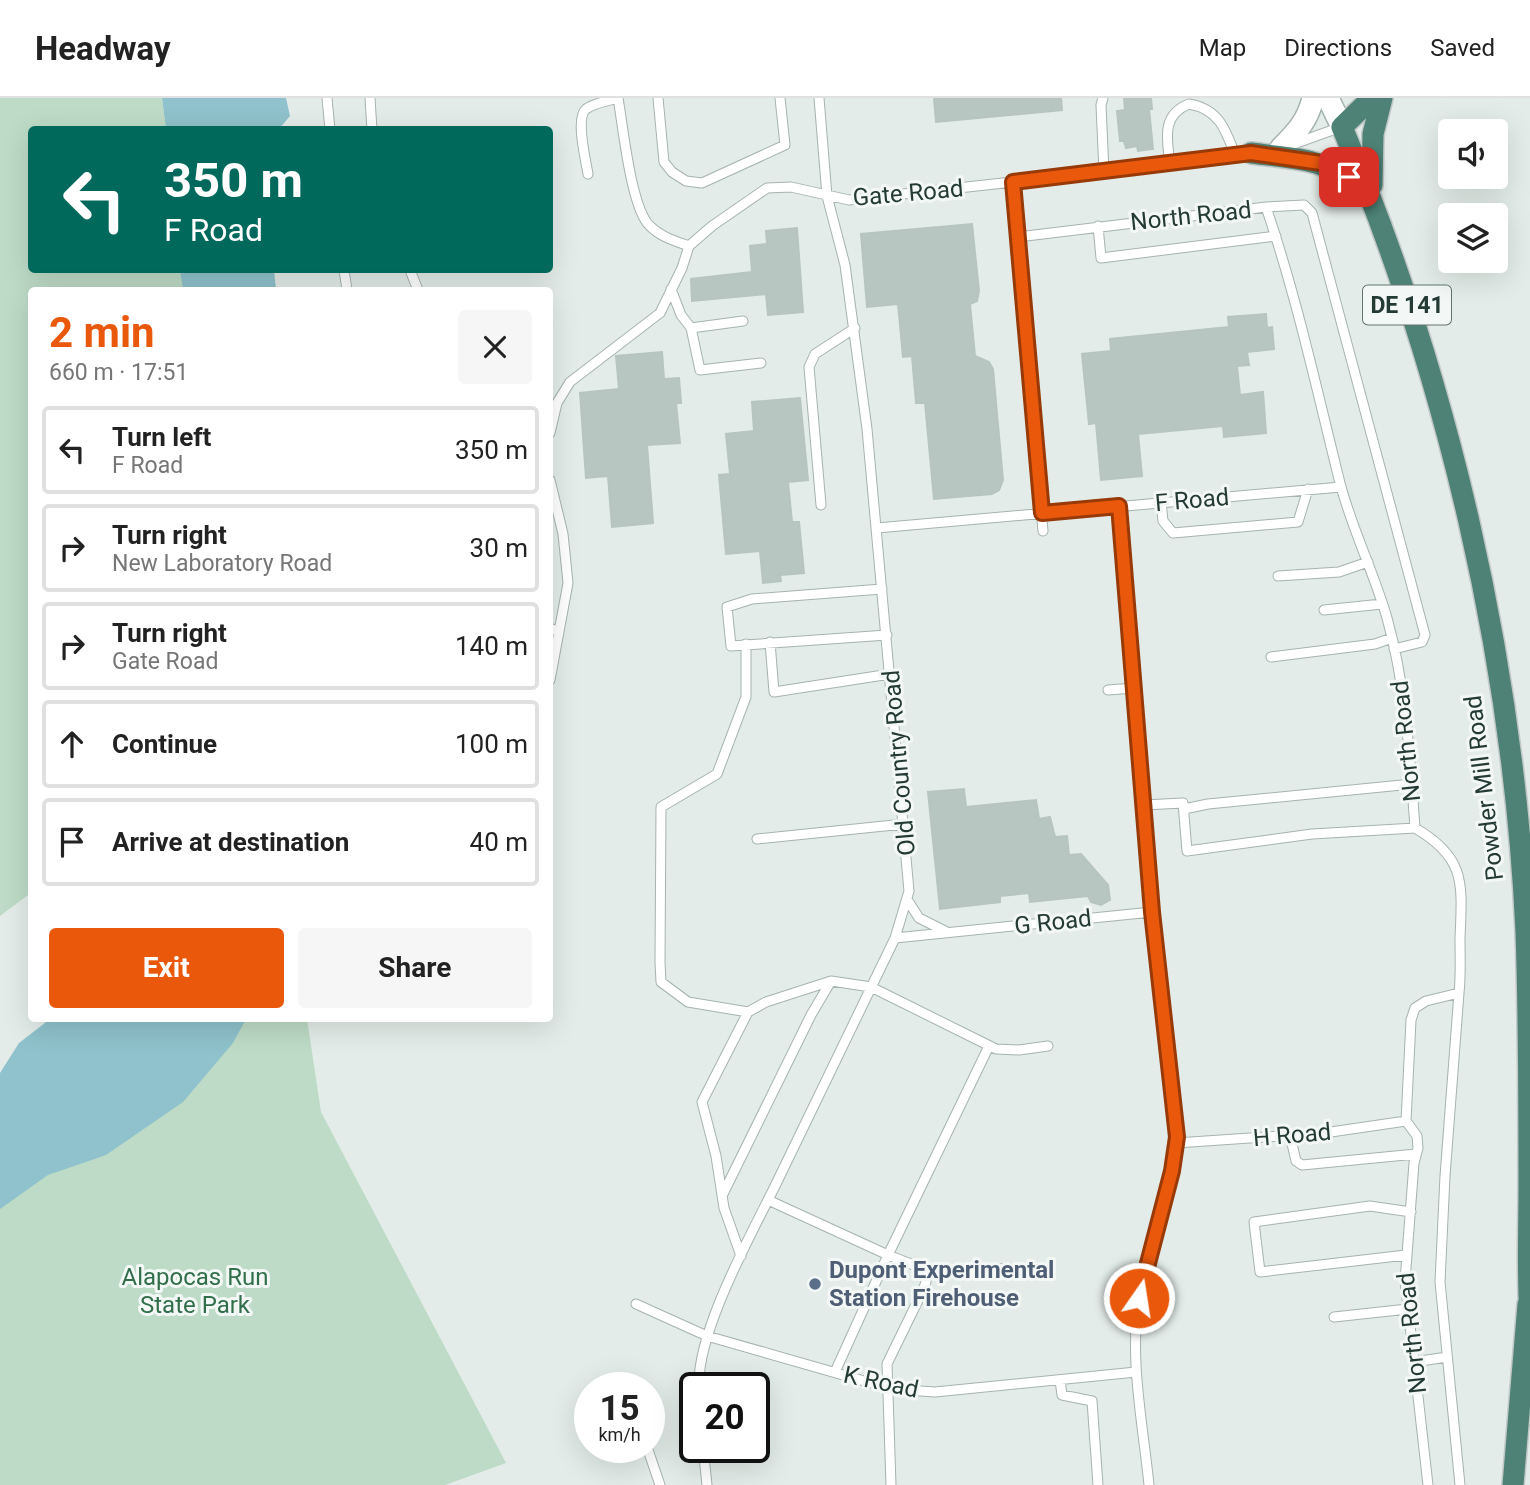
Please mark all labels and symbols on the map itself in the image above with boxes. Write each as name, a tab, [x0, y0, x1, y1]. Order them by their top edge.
pin	[1319, 147, 1379, 207]
street label: Gate Road	[851, 174, 965, 212]
street label: North Road	[1129, 196, 1253, 236]
road number: DE 141	[1363, 286, 1451, 325]
street label: F Road	[1154, 483, 1230, 517]
street label: Old Country Road	[877, 669, 921, 857]
street label: North Road	[1386, 679, 1426, 803]
street label: Powder Mill Road	[1459, 694, 1509, 882]
street label: G Road	[1013, 904, 1093, 940]
street label: H Road	[1252, 1118, 1332, 1152]
place label: Dupont Experimental Station Firehouse	[829, 1256, 1054, 1312]
position arrow	[1102, 1261, 1176, 1335]
park label: Alapocas Run State Park	[122, 1263, 268, 1319]
street label: North Road	[1392, 1271, 1432, 1395]
marker: Dupont Experimental Station Firehouse	[807, 1276, 823, 1292]
street label: K Road	[841, 1360, 921, 1404]
speed limit sign: 20	[679, 1372, 770, 1463]

